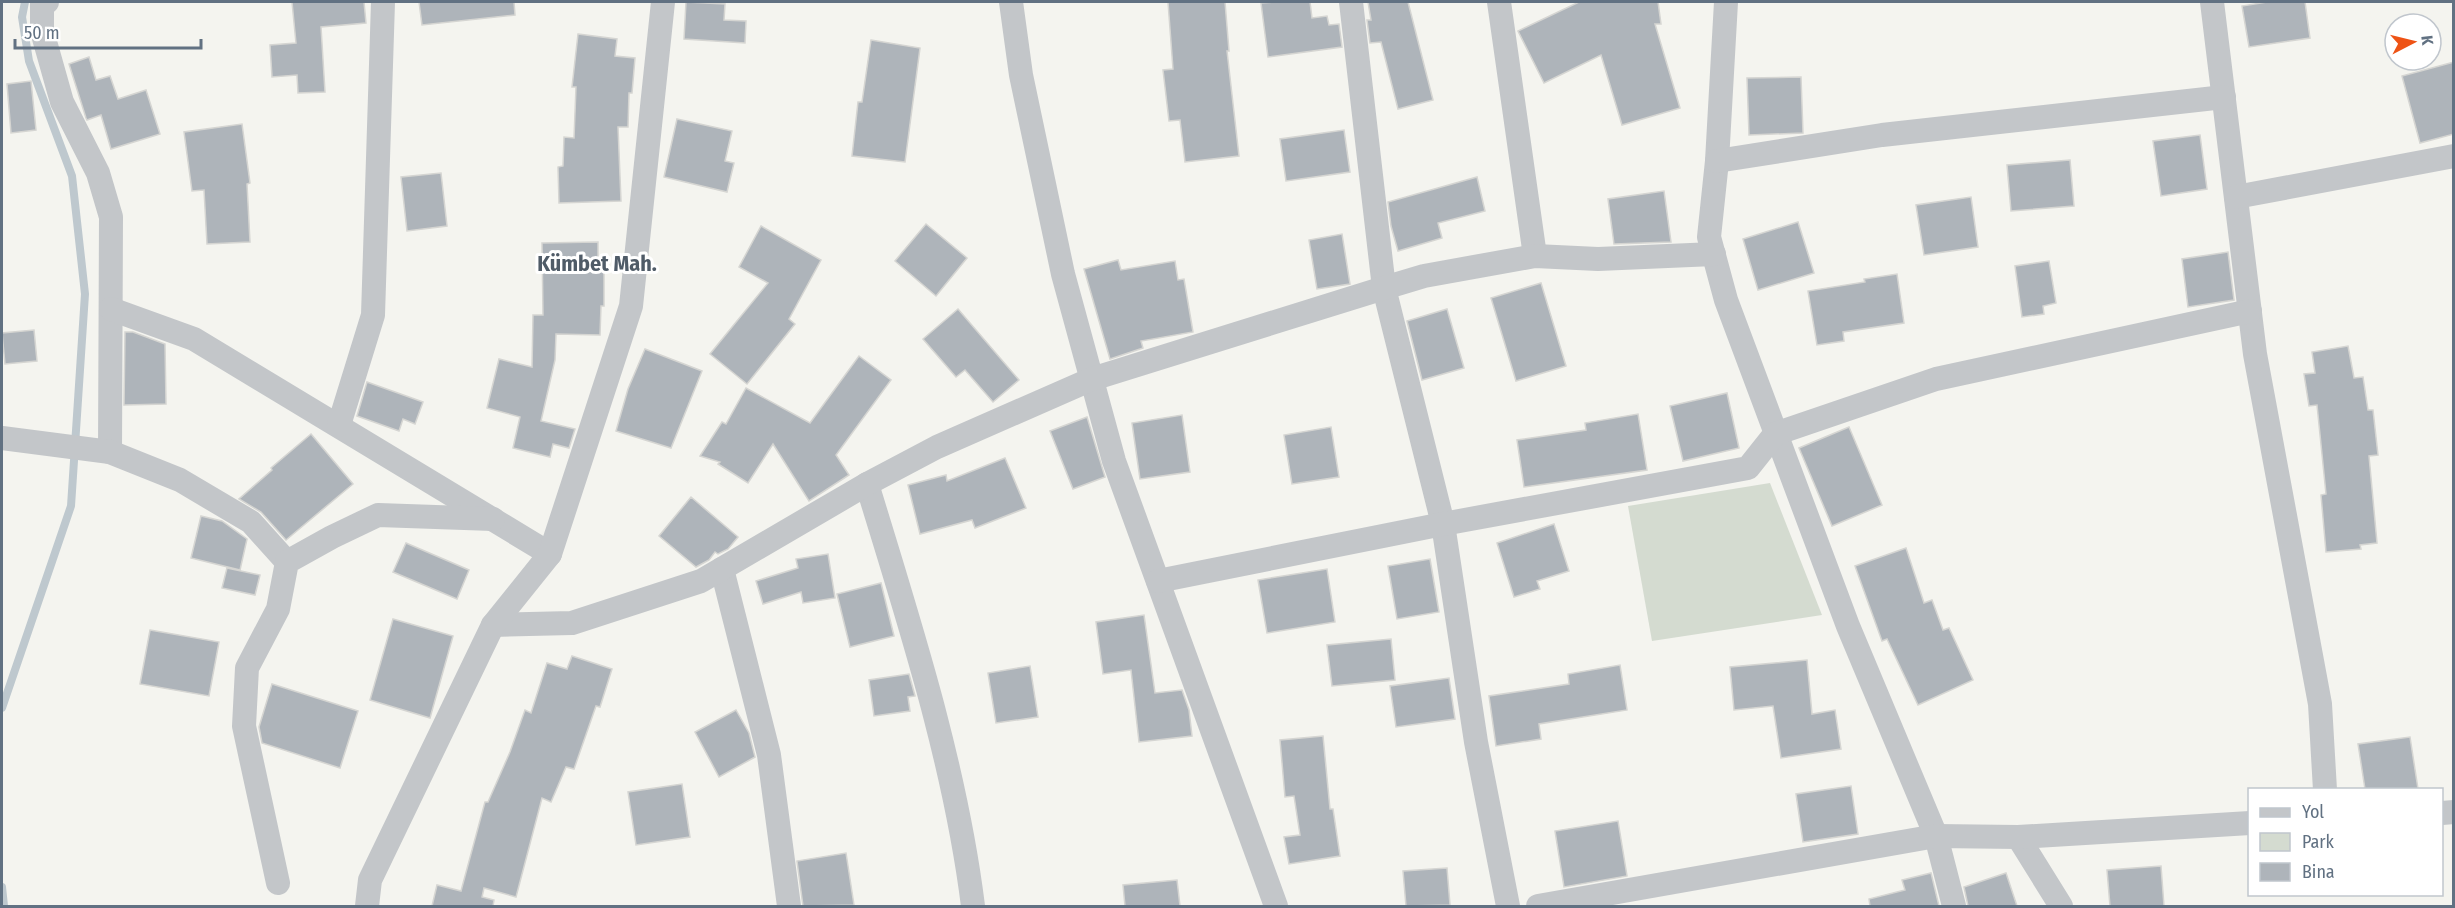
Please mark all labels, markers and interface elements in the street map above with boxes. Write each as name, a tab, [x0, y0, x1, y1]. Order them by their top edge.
scale bar	[15, 12, 201, 50]
north arrow	[2383, 12, 2443, 72]
text: 50 m	[24, 22, 60, 44]
text: K	[2417, 34, 2437, 47]
district label: Kümbet Mah.	[537, 250, 657, 277]
legend	[2248, 788, 2443, 896]
text: Yol	[2302, 801, 2324, 823]
text: Park	[2302, 831, 2335, 853]
text: Bina	[2302, 861, 2335, 883]

